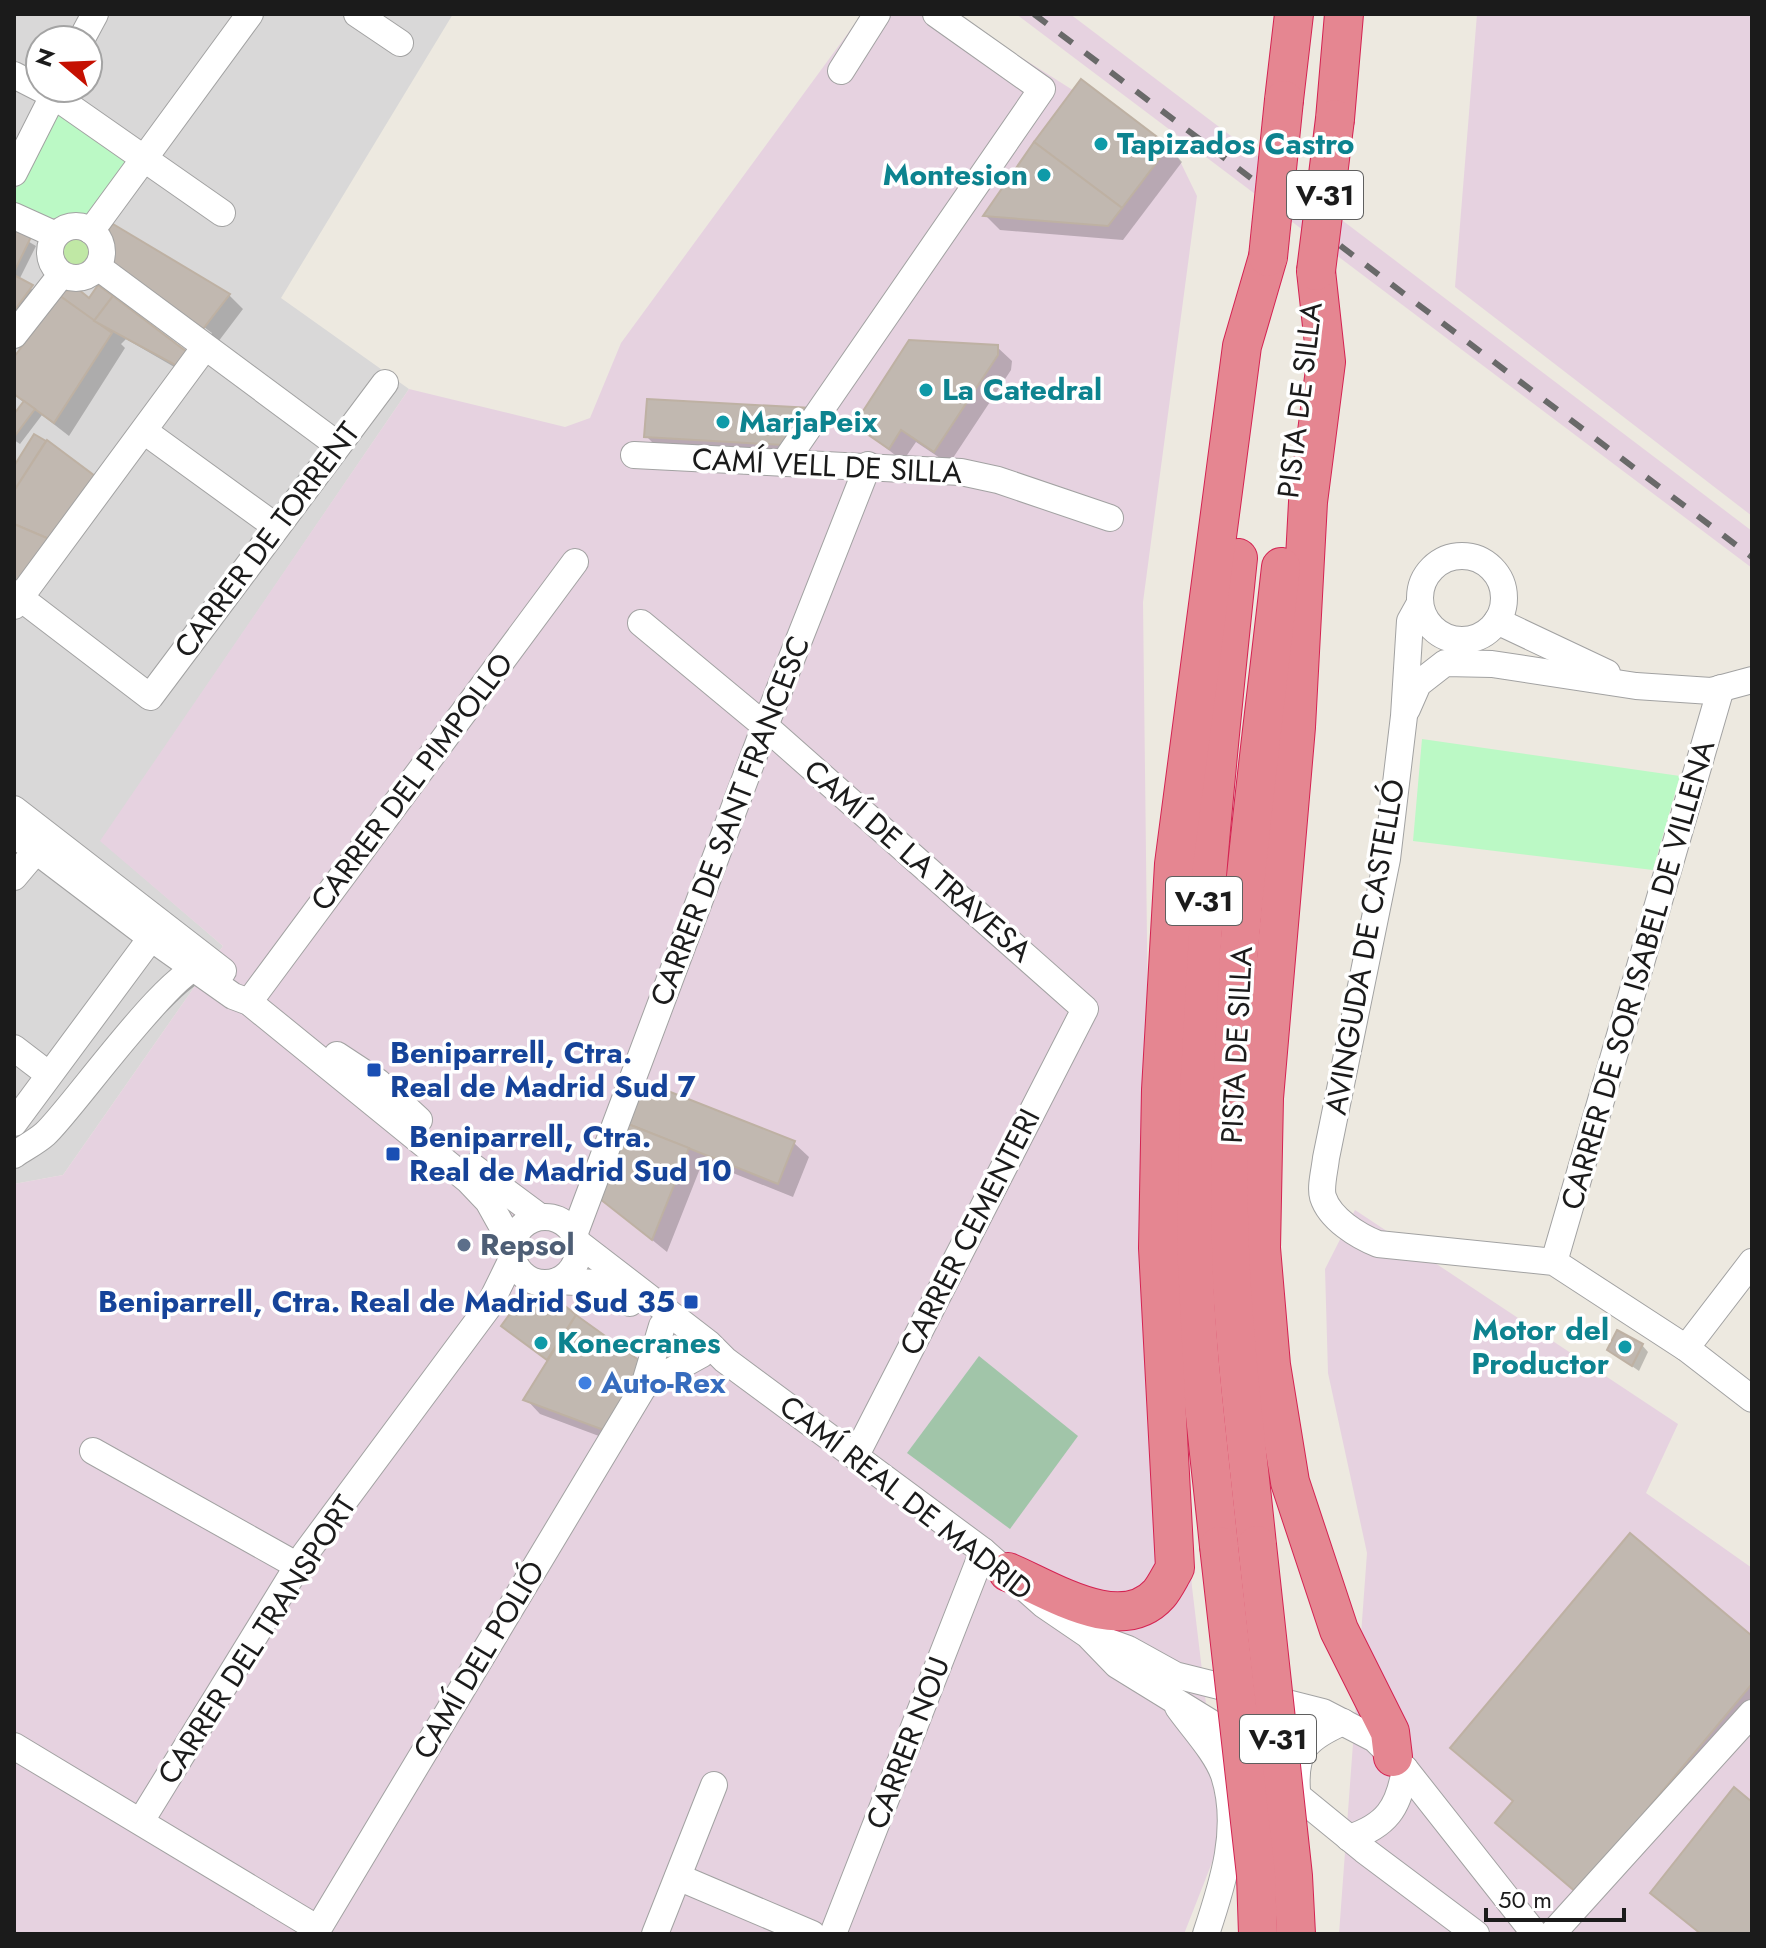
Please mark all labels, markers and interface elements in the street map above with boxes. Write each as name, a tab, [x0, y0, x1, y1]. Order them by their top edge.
north arrow	[24, 24, 104, 104]
text: N	[27, 44, 63, 71]
place label: Tapizados Castro	[1117, 122, 1355, 165]
marker: Tapizados Castro	[1092, 135, 1110, 153]
place label: Montesion	[883, 153, 1028, 196]
marker: Montesion	[1035, 166, 1053, 184]
road number: V-31	[1287, 171, 1363, 219]
street label: PISTA DE SILLA	[1266, 299, 1333, 501]
place label: La Catedral	[942, 368, 1102, 411]
marker: La Catedral	[917, 381, 935, 399]
place label: MarjaPeix	[739, 400, 878, 443]
street label: CARRER DE TORRENT	[164, 413, 370, 667]
marker: MarjaPeix	[714, 413, 732, 431]
street label: CAMÍ VELL DE SILLA	[691, 437, 963, 494]
street label: CARRER DE SANT FRANCESC	[639, 630, 820, 1012]
street label: CARRER DEL PIMPOLLO	[300, 644, 523, 920]
street label: CARRER DE SOR ISABEL DE VILLENA	[1550, 735, 1725, 1215]
street label: CAMÍ DE LA TRAVESA	[795, 749, 1042, 972]
street label: AVINGUDA DE CASTELLÓ	[1314, 776, 1415, 1118]
road number: V-31	[1166, 877, 1242, 925]
street label: PISTA DE SILLA	[1210, 945, 1263, 1145]
place label: Beniparrell, Ctra. Real de Madrid Sud 7	[390, 1031, 697, 1108]
marker: Beniparrell, Ctra. Real de Madrid Sud 7	[365, 1061, 383, 1079]
street label: CARRER CEMENTERI	[889, 1101, 1050, 1362]
place label: Beniparrell, Ctra. Real de Madrid Sud 10	[409, 1115, 732, 1192]
marker: Beniparrell, Ctra. Real de Madrid Sud 10	[384, 1145, 402, 1163]
place label: Repsol	[480, 1223, 575, 1266]
marker: Repsol	[455, 1236, 473, 1254]
place label: Beniparrell, Ctra. Real de Madrid Sud 35	[98, 1280, 675, 1323]
marker: Beniparrell, Ctra. Real de Madrid Sud 35	[682, 1293, 700, 1311]
place label: Motor del Productor	[1471, 1308, 1610, 1385]
place label: Konecranes	[557, 1321, 721, 1364]
marker: Konecranes	[532, 1334, 550, 1352]
marker: Motor del Productor	[1616, 1338, 1634, 1356]
place label: Auto-Rex	[600, 1361, 726, 1404]
marker: Auto-Rex	[576, 1374, 594, 1392]
street label: CAMÍ REAL DE MADRID	[770, 1385, 1042, 1610]
street label: CARRER DEL TRANSPORT	[147, 1487, 366, 1792]
street label: CAMÍ DEL POLIÓ	[402, 1552, 555, 1767]
street label: CARRER NOU	[855, 1650, 960, 1835]
road number: V-31	[1240, 1715, 1316, 1763]
scale bar	[1486, 1872, 1624, 1922]
text: 50 m	[1498, 1882, 1552, 1917]

